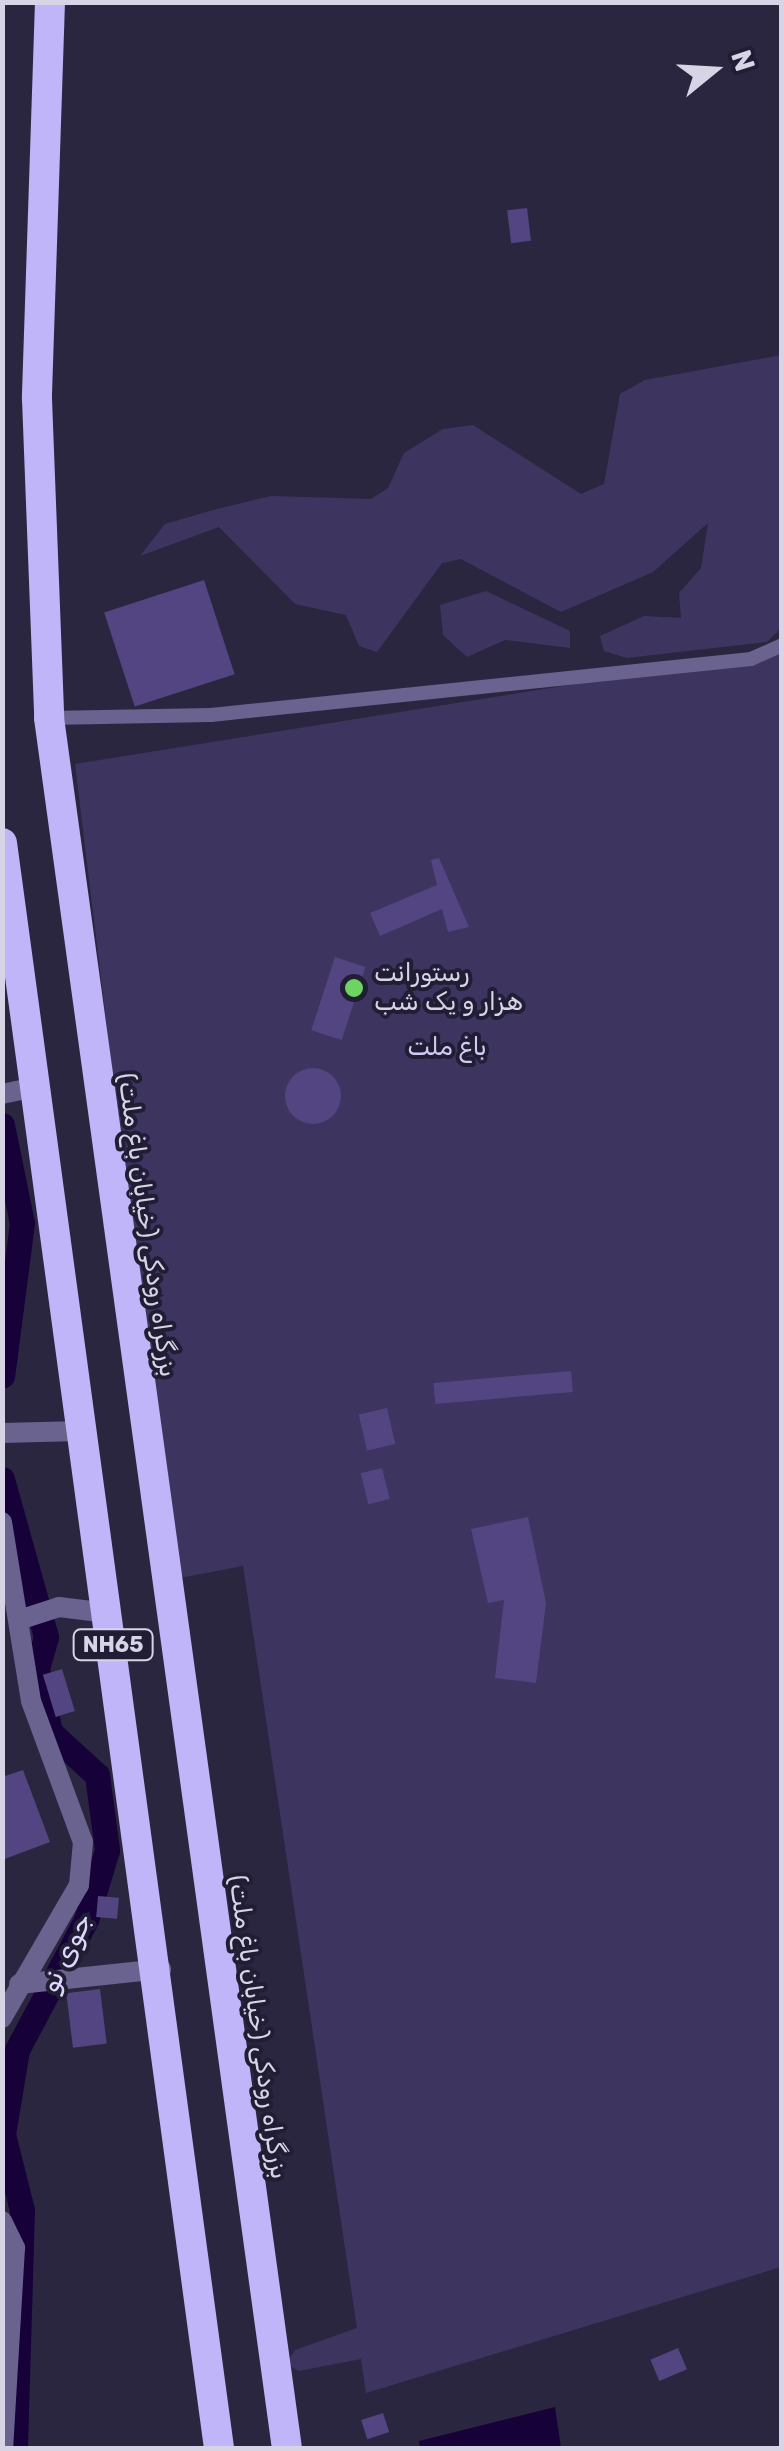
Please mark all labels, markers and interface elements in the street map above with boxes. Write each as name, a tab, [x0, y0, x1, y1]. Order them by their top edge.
north arrow	[664, 20, 764, 120]
text: N	[724, 46, 762, 75]
place label: رستورانت هزار و یک شب	[374, 959, 523, 1018]
marker: رستورانت هزار و یک شب	[343, 977, 365, 999]
park label: باغ ملت	[407, 1032, 487, 1062]
street label: بزرگراه رودکی (خیابان باغ ملت)	[111, 1071, 183, 1379]
road number: NH65	[70, 1628, 156, 1662]
street label: بزرگراه رودکی (خیابان باغ ملت)	[222, 1873, 294, 2181]
water label: جوی نو	[32, 1907, 100, 1999]

